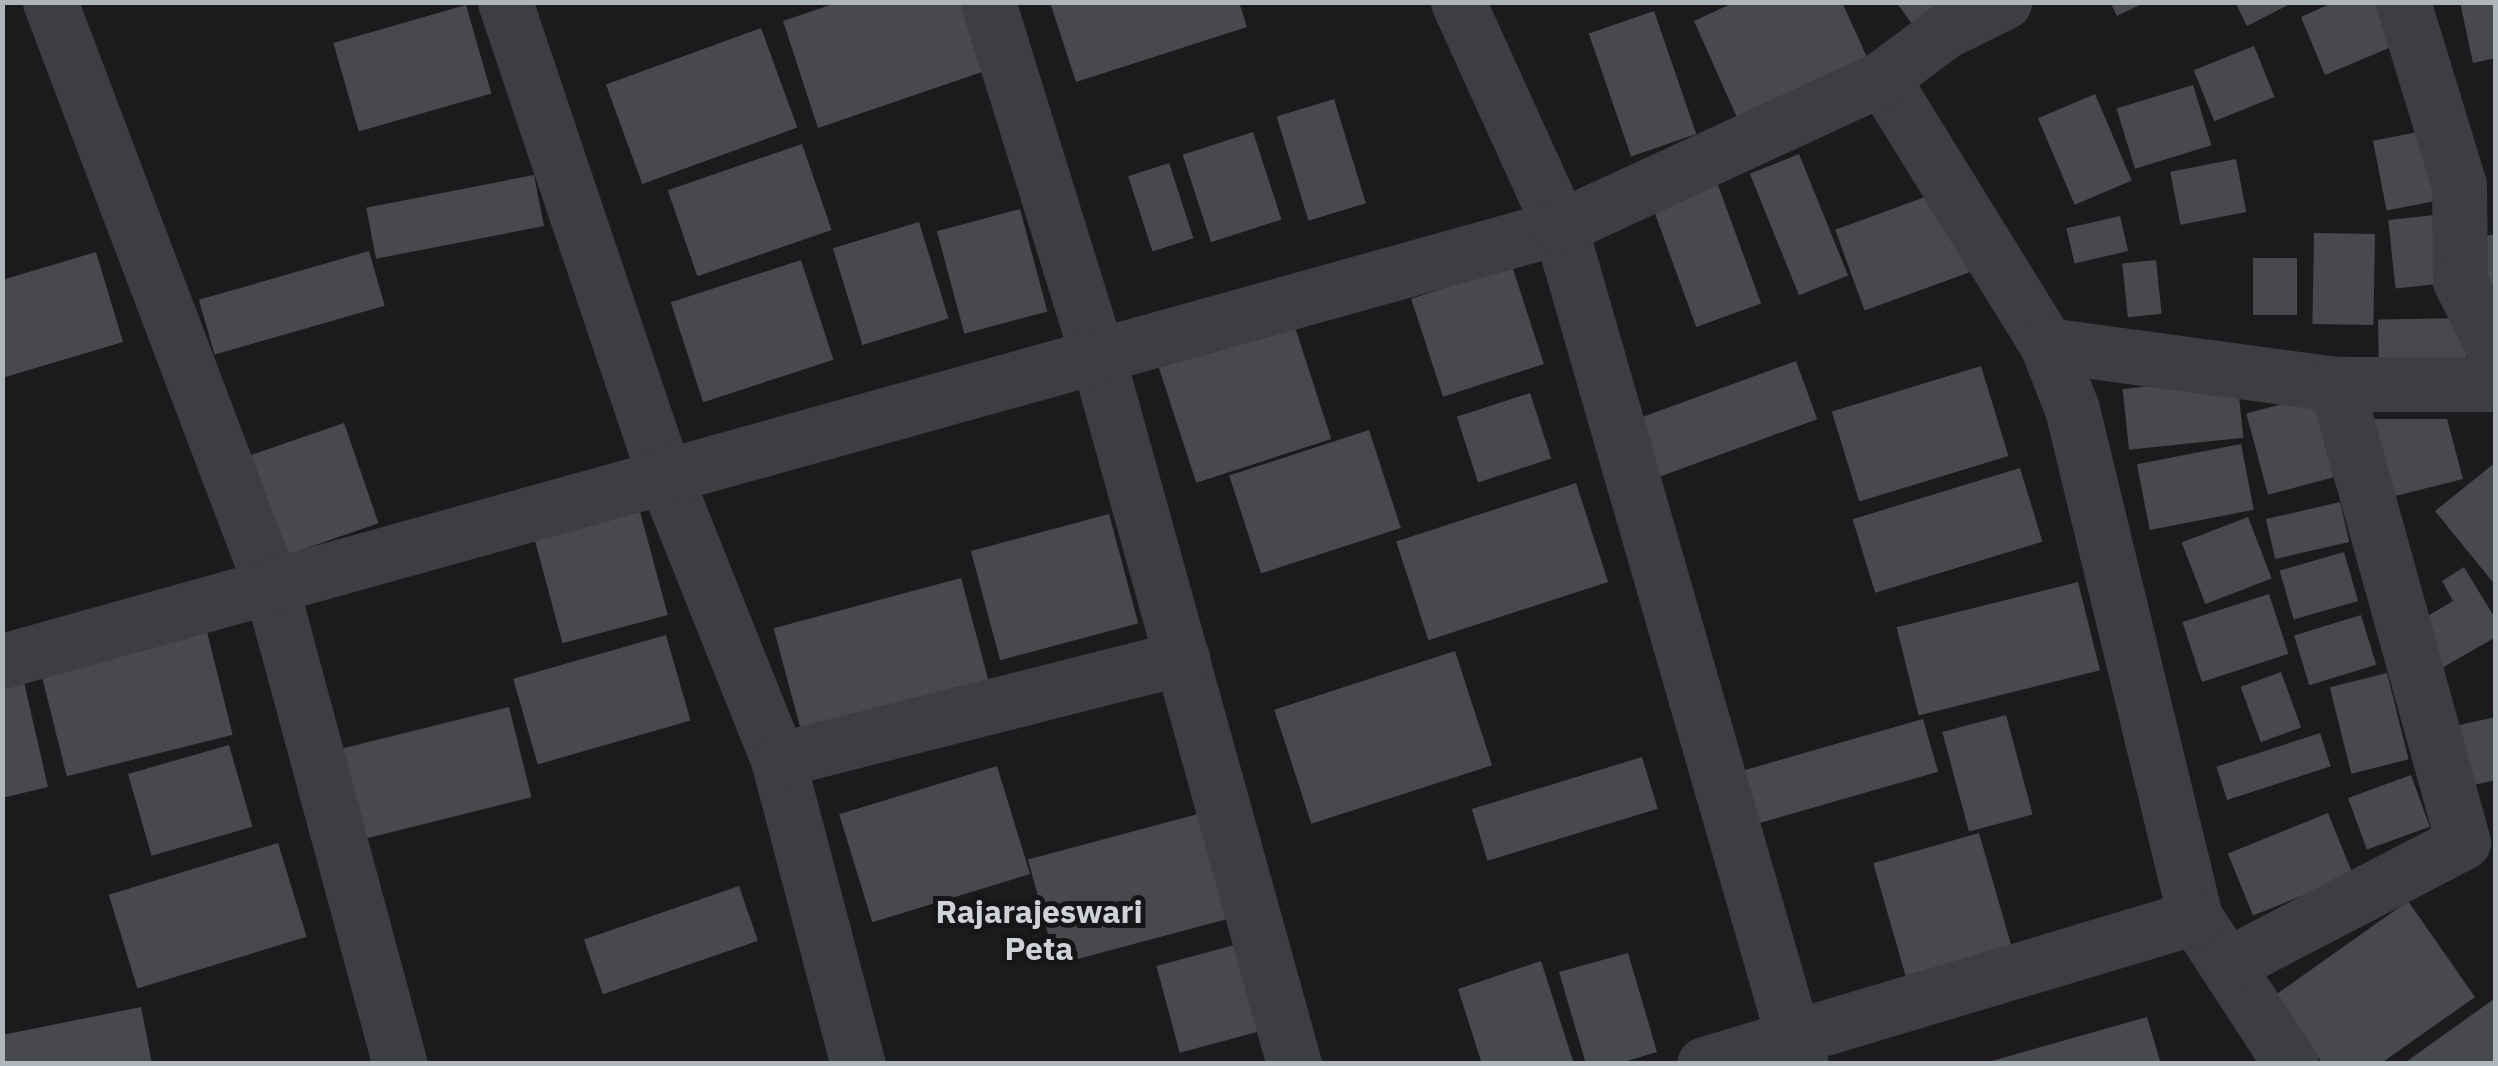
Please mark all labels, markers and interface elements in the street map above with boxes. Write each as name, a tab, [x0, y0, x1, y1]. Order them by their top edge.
district label: Rajarajeswari Peta	[935, 893, 1143, 968]

